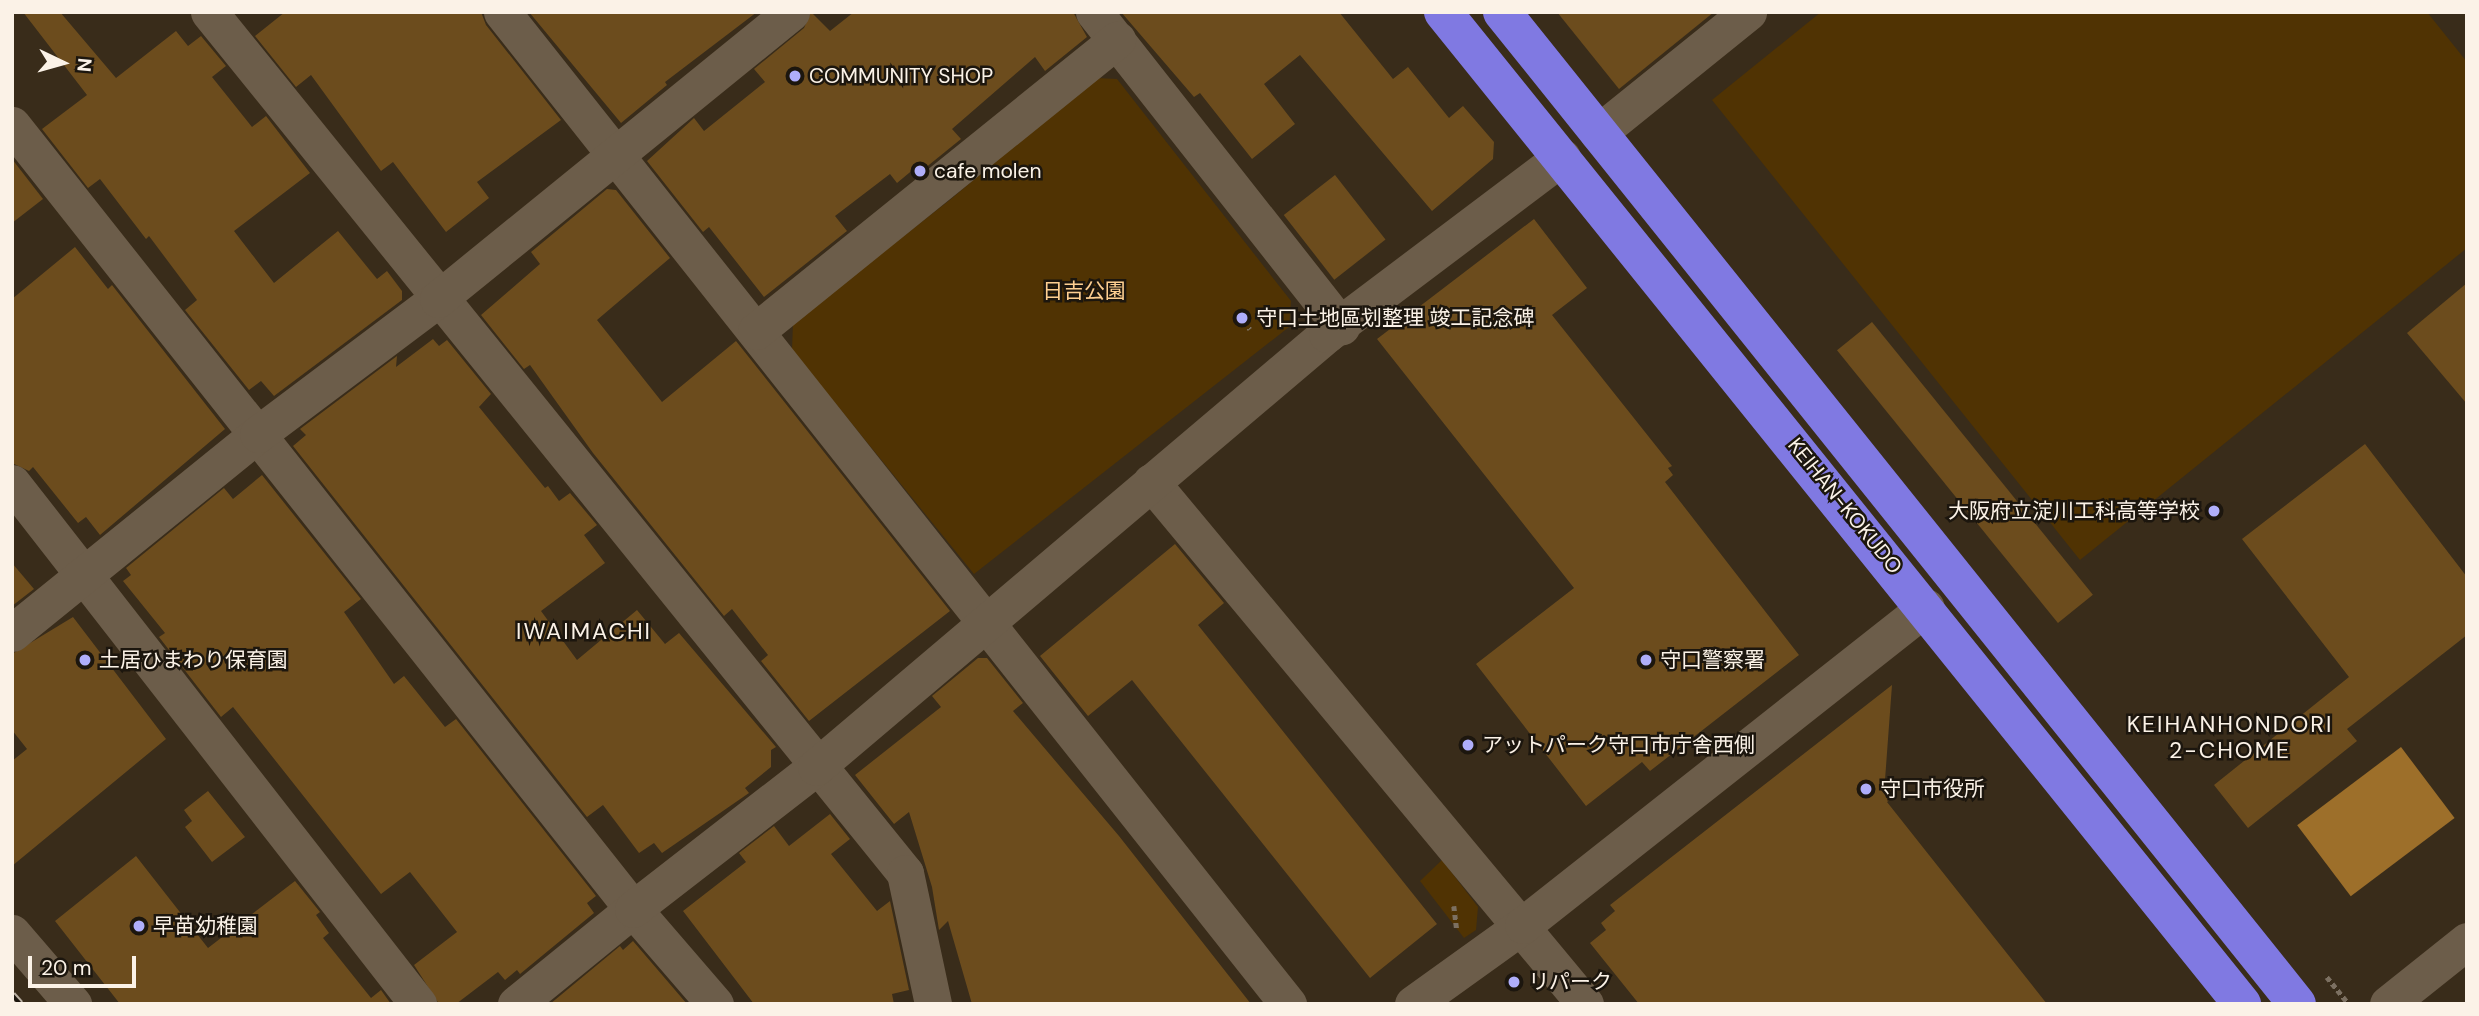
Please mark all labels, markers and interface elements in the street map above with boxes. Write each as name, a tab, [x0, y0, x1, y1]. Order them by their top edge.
north arrow	[28, 28, 98, 98]
text: N	[71, 57, 97, 73]
place label: COMMUNITY SHOP	[809, 63, 993, 89]
marker: COMMUNITY SHOP	[787, 68, 803, 84]
place label: cafe molen	[934, 158, 1041, 184]
marker: cafe molen	[912, 163, 928, 179]
park label: 日吉公園	[1042, 278, 1126, 304]
place label: 守口土地區划整理 竣工記念碑	[1256, 305, 1535, 331]
marker: 守口土地區划整理 竣工記念碑	[1234, 310, 1250, 326]
street label: KEIHAN-KOKUDO	[1782, 433, 1908, 579]
place label: 大阪府立淀川工科高等学校	[1948, 498, 2200, 524]
marker: 大阪府立淀川工科高等学校	[2206, 503, 2222, 519]
district label: IWAIMACHI	[517, 617, 651, 645]
place label: 土居ひまわり保育園	[99, 647, 288, 673]
place label: 守口警察署	[1660, 647, 1765, 673]
marker: 土居ひまわり保育園	[77, 652, 93, 668]
marker: 守口警察署	[1638, 652, 1654, 668]
district label: KEIHANHONDORI 2-CHOME	[2128, 710, 2332, 764]
place label: アットパーク守口市庁舎西側	[1482, 732, 1755, 758]
marker: アットパーク守口市庁舎西側	[1460, 737, 1476, 753]
place label: 守口市役所	[1880, 776, 1985, 802]
marker: 守口市役所	[1858, 781, 1874, 797]
place label: 早苗幼稚園	[153, 913, 258, 939]
marker: 早苗幼稚園	[131, 918, 147, 934]
scale bar	[32, 942, 140, 986]
text: 20 m	[41, 954, 92, 982]
place label: リパーク	[1528, 969, 1612, 995]
marker: リパーク	[1506, 974, 1522, 990]

